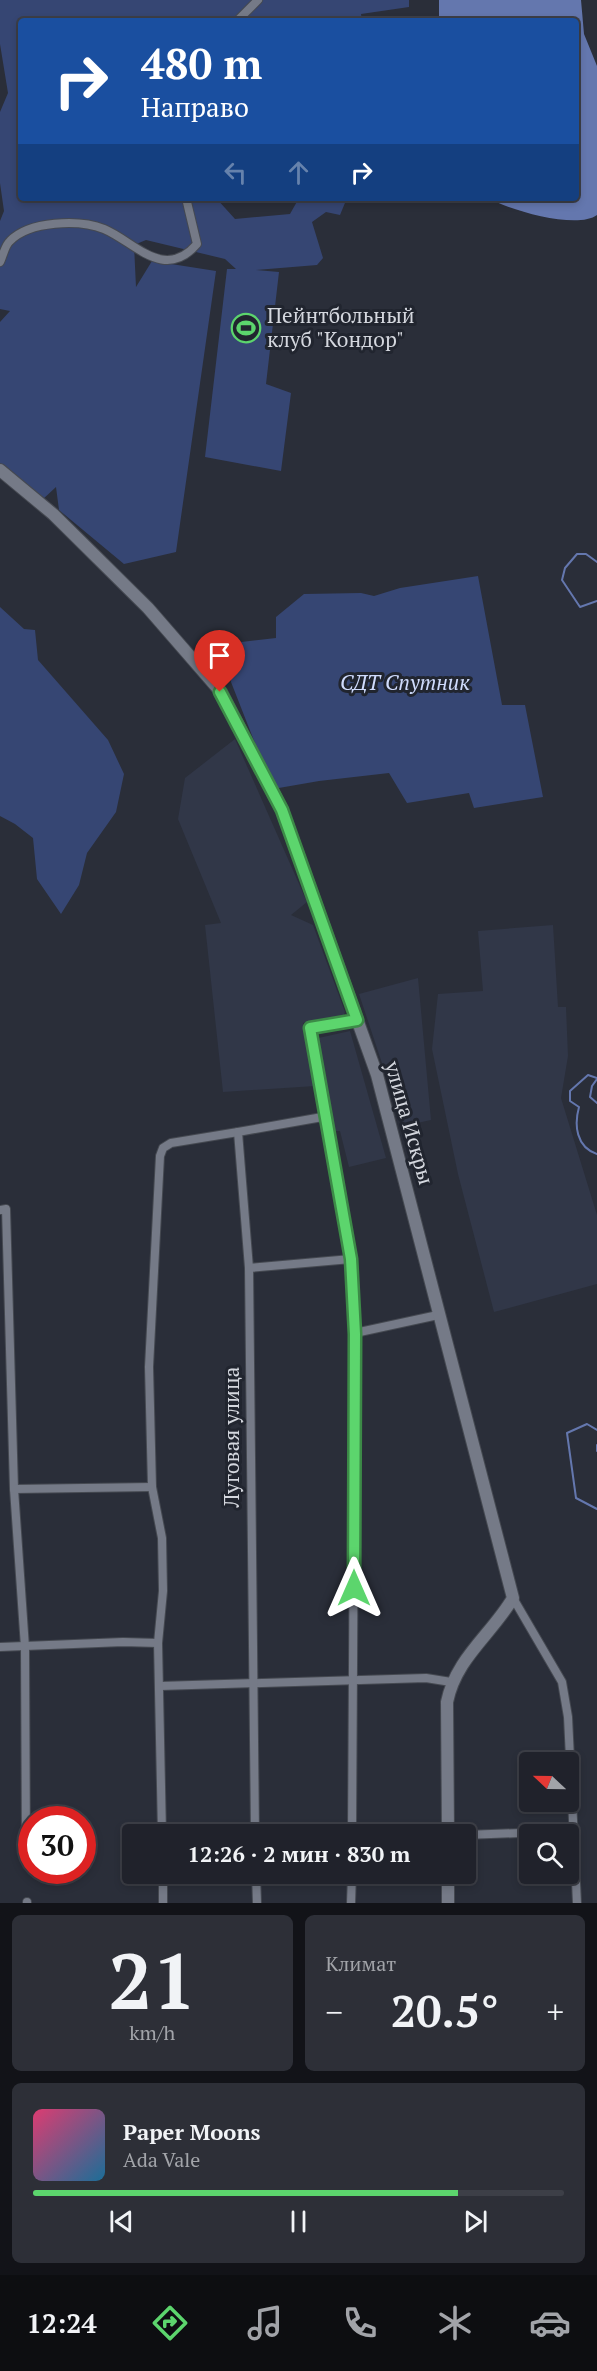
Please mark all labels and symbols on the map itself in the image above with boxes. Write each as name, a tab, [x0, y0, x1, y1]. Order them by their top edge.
place label: Пейнтбольный клуб "Кондор"	[267, 301, 415, 353]
sports icon: Пейнтбольный клуб "Кондор"	[230, 312, 262, 344]
pin	[194, 630, 245, 692]
park label: СДТ Спутник	[340, 668, 470, 696]
street label: улица Искры	[379, 1057, 441, 1188]
street label: Луговая улица	[217, 1366, 245, 1508]
position arrow	[322, 1556, 386, 1620]
north arrow	[519, 1752, 579, 1812]
speed limit sign: 30	[18, 1806, 96, 1884]

